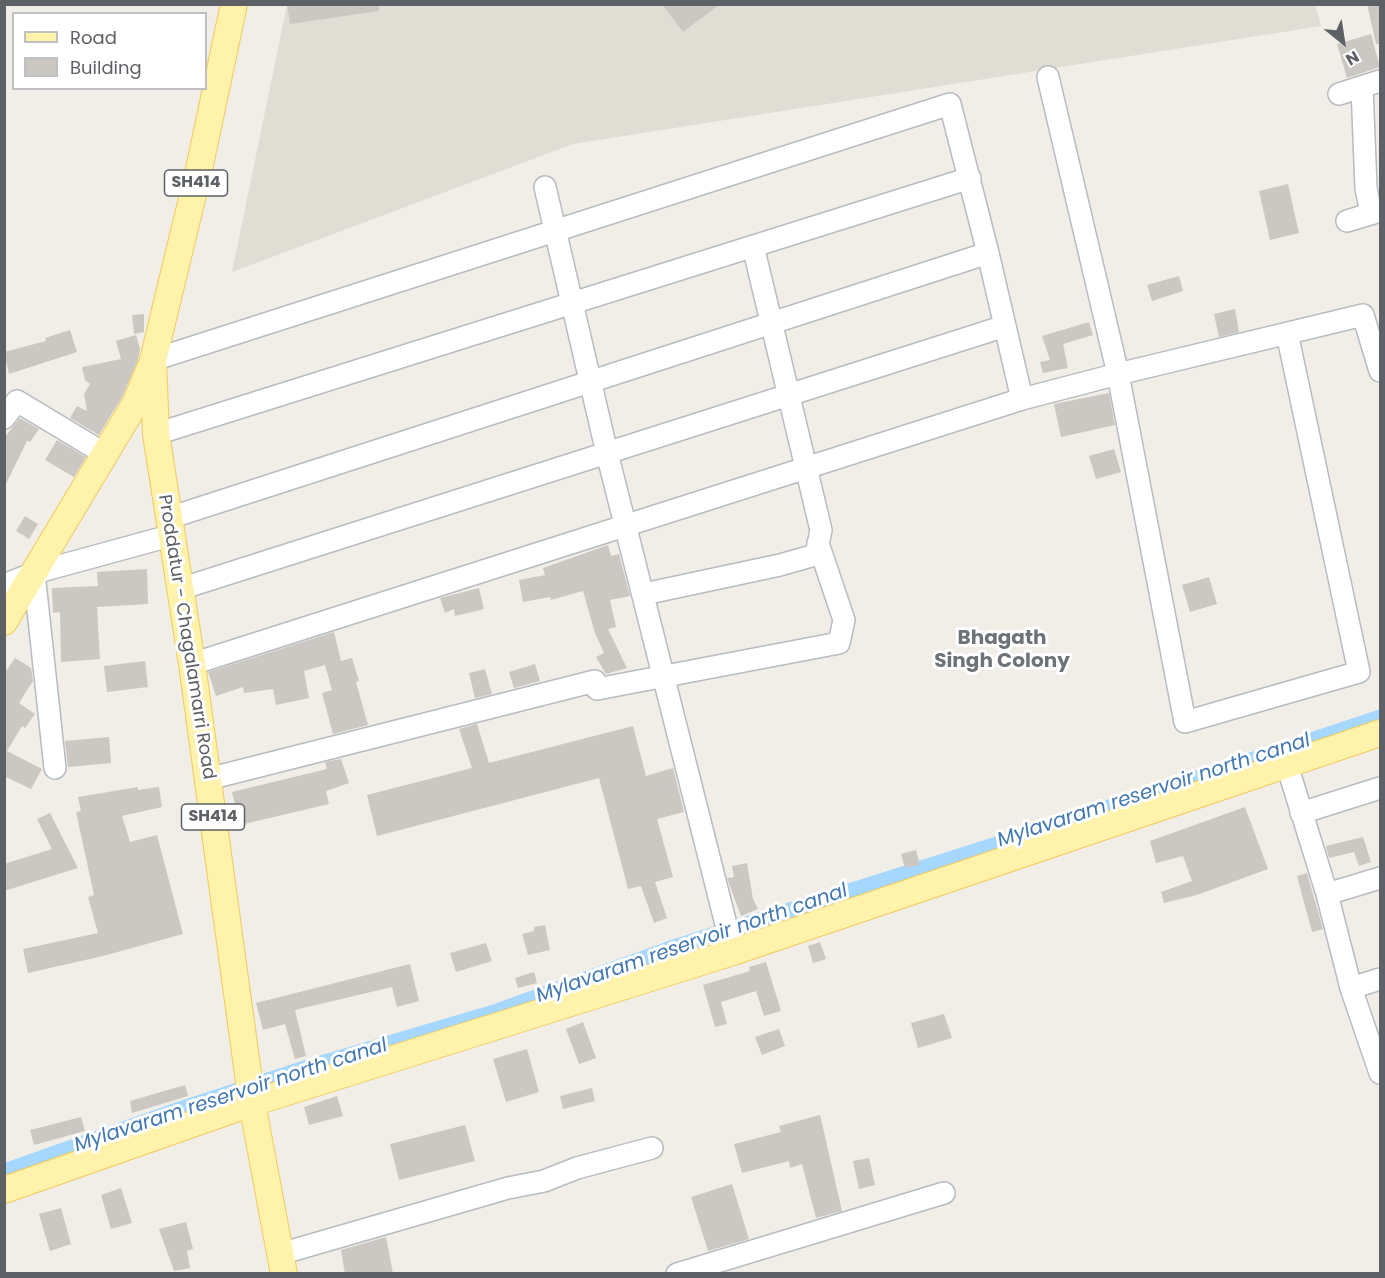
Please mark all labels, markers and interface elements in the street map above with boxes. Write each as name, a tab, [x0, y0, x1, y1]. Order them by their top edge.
legend	[12, 12, 207, 90]
north arrow	[1313, 12, 1373, 72]
text: Road	[70, 25, 117, 50]
text: N	[1341, 45, 1363, 71]
text: Building	[70, 55, 142, 80]
road number: SH414	[164, 170, 228, 196]
street label: Proddatur - Chagalamarri Road	[153, 493, 219, 781]
district label: Bhagath Singh Colony	[934, 627, 1070, 674]
water label: Mylavaram reservoir north canal	[994, 729, 1314, 853]
road number: SH414	[182, 804, 244, 830]
water label: Mylavaram reservoir north canal	[533, 879, 851, 1009]
water label: Mylavaram reservoir north canal	[71, 1034, 391, 1158]

